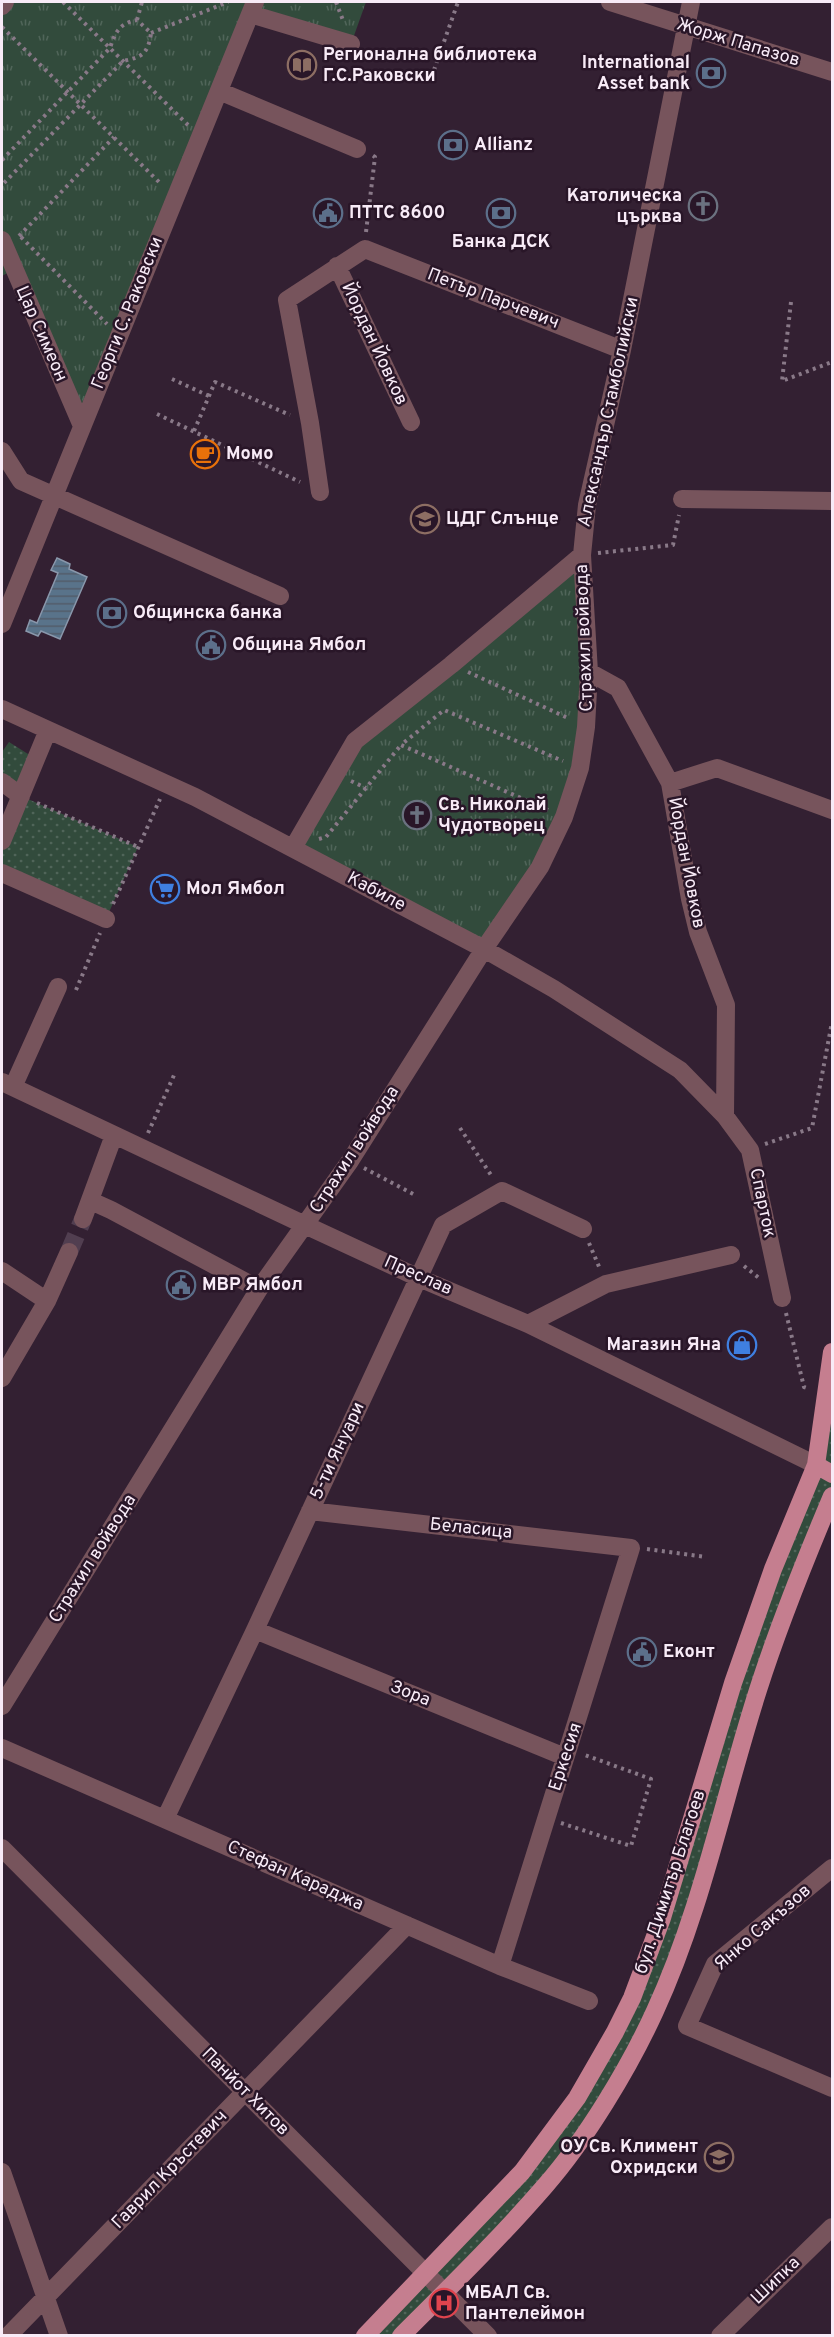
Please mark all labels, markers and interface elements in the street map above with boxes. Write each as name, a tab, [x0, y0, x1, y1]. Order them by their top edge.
street label: Жорж Папазов	[674, 13, 802, 73]
place label: Регионална библиотека Г.С.Раковски	[323, 44, 537, 88]
library icon: Регионална библиотека Г.С.Раковски	[286, 49, 318, 81]
place label: International Asset bank	[582, 52, 690, 96]
bank icon: International Asset bank	[695, 57, 727, 89]
bank icon: Allianz	[437, 129, 469, 161]
place label: Allianz	[474, 134, 533, 157]
place label: Католическа църква	[567, 185, 682, 229]
church icon: Католическа църква	[687, 190, 719, 222]
public building icon: ПТТС 8600	[312, 197, 344, 229]
bank icon: Банка ДСК	[485, 197, 517, 229]
place label: ПТТС 8600	[349, 202, 445, 225]
place label: Банка ДСК	[452, 231, 551, 254]
street label: Георги С. Раковски	[87, 233, 169, 393]
street label: Петър Парчевич	[424, 263, 562, 335]
street label: Йордан Йовков	[335, 278, 414, 409]
street label: Цар Симеон	[10, 283, 72, 385]
street label: Александър Стамболийски	[573, 295, 645, 529]
cafe icon: Момо	[189, 438, 221, 470]
place label: Момо	[226, 443, 274, 466]
school or university icon: ЦДГ Слънце	[409, 503, 441, 535]
place label: ЦДГ Слънце	[446, 508, 559, 531]
street label: Страхил войвода	[571, 564, 599, 712]
bank icon: Общинска банка	[96, 597, 128, 629]
place label: Общинска банка	[133, 602, 282, 625]
public building icon: Община Ямбол	[195, 629, 227, 661]
place label: Община Ямбол	[232, 634, 366, 657]
place label: Св. Николай Чудотворец	[438, 794, 547, 838]
street label: Йордан Йовков	[662, 795, 712, 930]
church icon: Св. Николай Чудотворец	[401, 799, 433, 831]
street label: Кабиле	[343, 867, 409, 917]
supermarket icon: Мол Ямбол	[149, 873, 181, 905]
place label: Мол Ямбол	[186, 878, 285, 901]
street label: Страхил войвода	[305, 1082, 405, 1218]
street label: Спарток	[743, 1166, 781, 1240]
street label: Преслав	[380, 1251, 456, 1301]
public building icon: МВР Ямбол	[165, 1269, 197, 1301]
place label: МВР Ямбол	[202, 1274, 303, 1297]
shop icon: Магазин Яна	[726, 1329, 758, 1361]
place label: Магазин Яна	[606, 1334, 721, 1357]
street label: 5-ти Януари	[305, 1399, 371, 1503]
street label: Страхил войвода	[44, 1490, 142, 1628]
street label: Беласица	[429, 1513, 513, 1545]
public building icon: Еконт	[626, 1636, 658, 1668]
place label: Еконт	[663, 1641, 715, 1664]
street label: Зора	[387, 1676, 433, 1712]
street label: Еркесия	[544, 1720, 588, 1794]
street label: бул. Димитър Благоев	[630, 1787, 712, 1977]
street label: Стефан Караджа	[223, 1836, 367, 1916]
street label: Янко Сакъзов	[710, 1880, 816, 1976]
street label: Панйот Хитов	[196, 2043, 294, 2141]
street label: Гаврил Кръстевич	[107, 2106, 233, 2234]
place label: ОУ Св. Климент Охридски	[560, 2136, 698, 2180]
school or university icon: ОУ Св. Климент Охридски	[703, 2141, 735, 2173]
street label: Шипка	[746, 2252, 806, 2310]
place label: МБАЛ Св. Пантелеймон	[465, 2282, 585, 2326]
hospital icon: МБАЛ Св. Пантелеймон	[428, 2287, 460, 2319]

